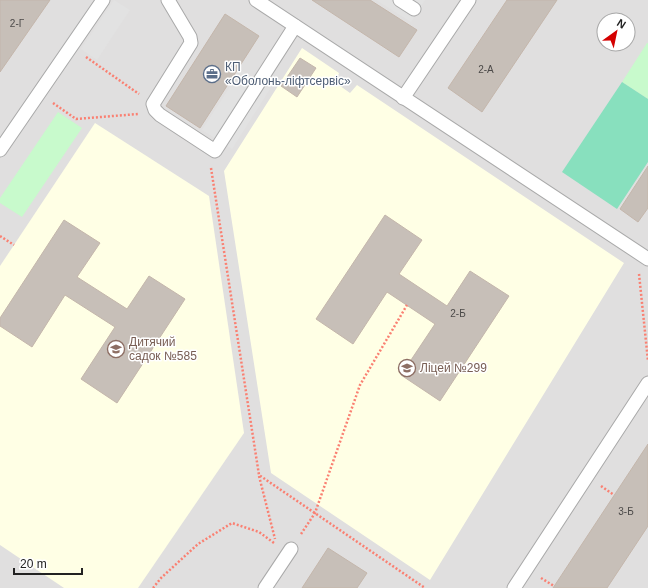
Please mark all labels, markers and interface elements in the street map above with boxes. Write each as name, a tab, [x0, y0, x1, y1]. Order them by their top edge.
north arrow	[596, 12, 636, 52]
text: N	[615, 16, 628, 31]
house number: 2-Г	[10, 18, 25, 29]
place label: КП «Оболонь-ліфтсервіс»	[225, 60, 351, 88]
office icon: КП «Оболонь-ліфтсервіс»	[202, 64, 222, 84]
house number: 2-А	[478, 64, 494, 75]
house number: 2-Б	[450, 308, 466, 319]
place label: Дитячий садок №585	[129, 335, 197, 363]
school or university icon: Дитячий садок №585	[106, 339, 126, 359]
school or university icon: Ліцей №299	[397, 358, 417, 378]
place label: Ліцей №299	[420, 361, 487, 375]
house number: 3-Б	[618, 506, 634, 517]
scale bar	[14, 550, 82, 576]
text: 20 m	[20, 557, 47, 571]

